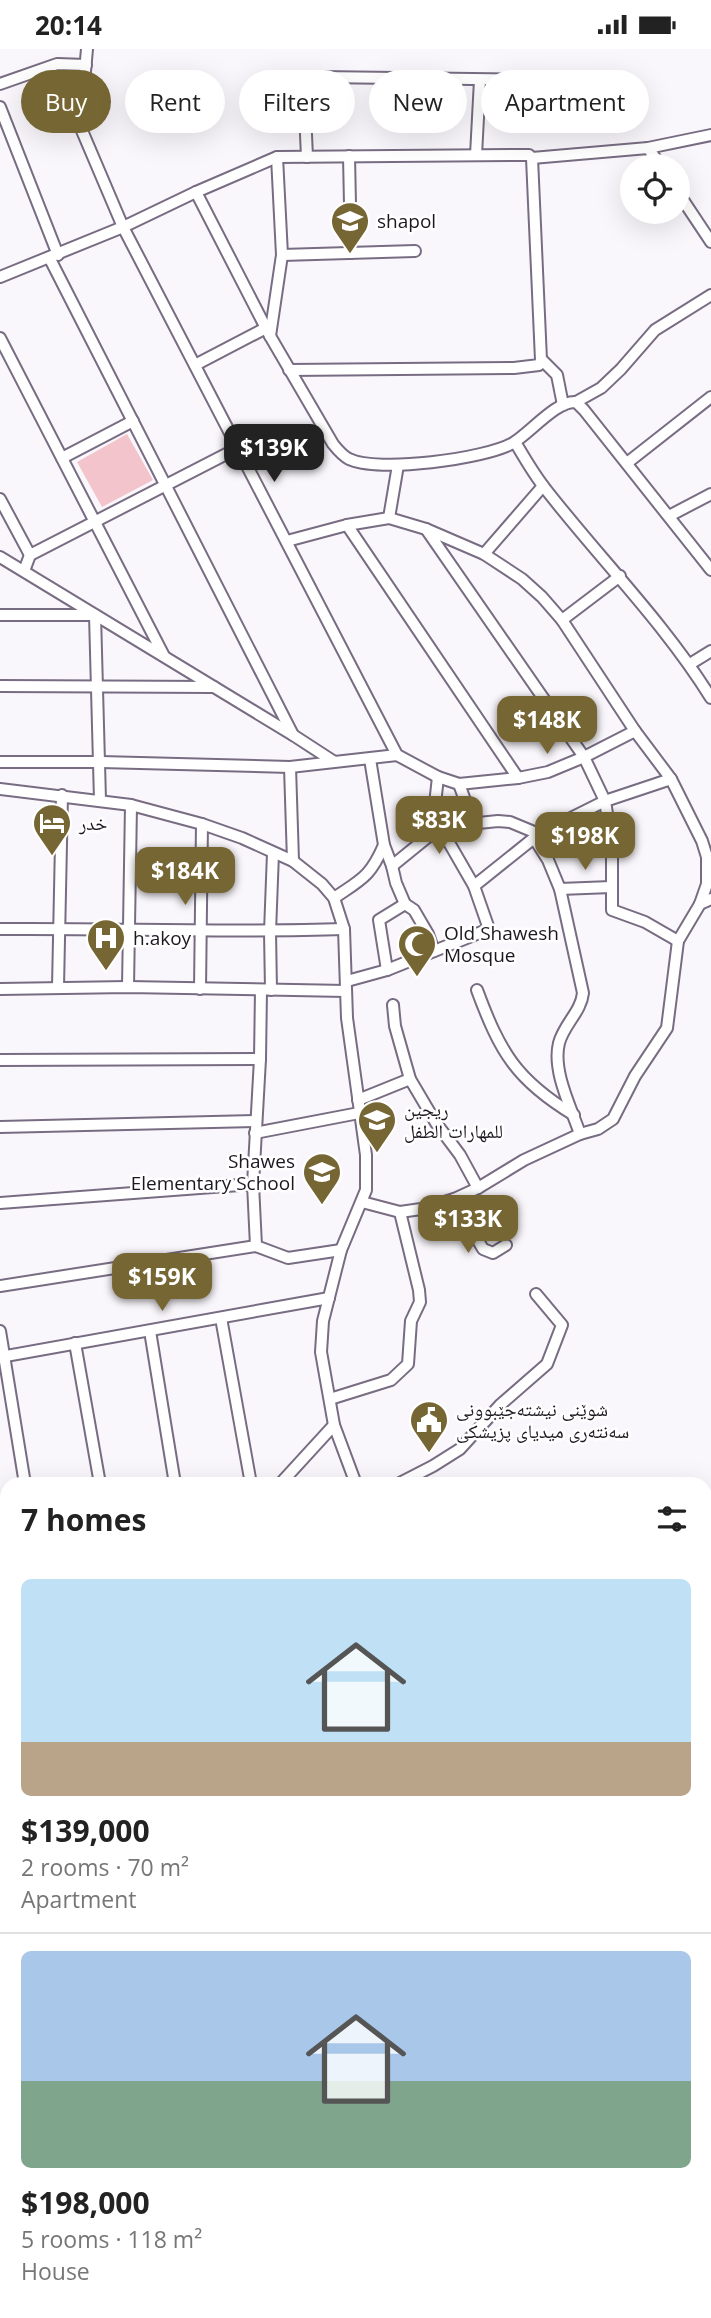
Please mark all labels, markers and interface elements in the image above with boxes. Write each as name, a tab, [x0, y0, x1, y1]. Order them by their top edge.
text: 20:14	[35, 7, 102, 43]
chip: Buy	[21, 70, 111, 133]
chip: Rent	[125, 70, 225, 133]
chip: Filters	[239, 70, 355, 133]
chip: New	[369, 70, 467, 133]
chip: Apartment	[481, 70, 649, 133]
map controls	[620, 154, 690, 224]
button: locate	[620, 154, 690, 224]
school or university icon: shapol	[329, 200, 371, 255]
place label: shapol	[377, 208, 436, 234]
pin: $139K	[225, 425, 323, 484]
text: $139K	[240, 431, 308, 463]
pin: $148K	[498, 697, 596, 756]
text: $148K	[513, 703, 581, 735]
pin: $83K	[398, 797, 480, 856]
hotel icon: خدر	[31, 802, 73, 857]
text: $83K	[412, 803, 466, 835]
place label: خدر	[78, 810, 107, 836]
pin: $198K	[536, 813, 634, 872]
text: $198K	[551, 819, 619, 851]
pin: $184K	[136, 847, 234, 907]
text: $184K	[151, 854, 219, 886]
hospital icon: h.akoy	[85, 917, 127, 972]
place label: Old Shawesh Mosque	[444, 920, 559, 968]
mosque icon: Old Shawesh Mosque	[396, 923, 438, 978]
place label: h.akoy	[133, 925, 192, 951]
place label: ريجين للمهارات الطفل	[404, 1096, 503, 1144]
school or university icon: ريجين للمهارات الطفل	[356, 1099, 398, 1154]
place label: Shawes Elementary School	[131, 1148, 295, 1196]
school or university icon: Shawes Elementary School	[301, 1151, 343, 1206]
pin: $133K	[419, 1195, 517, 1255]
text: $133K	[434, 1202, 502, 1234]
pin: $159K	[113, 1253, 211, 1313]
text: $159K	[128, 1260, 196, 1292]
place label: شوێنی نیشتەجێبوونی سەنتەری میدیای پزیشکی	[456, 1396, 629, 1444]
public building icon: شوێنی نیشتەجێبوونی سەنتەری میدیای پزیشکی	[408, 1399, 450, 1454]
text: 7 homes	[21, 1499, 146, 1540]
icon: filters	[653, 1500, 691, 1538]
icon: home	[293, 1624, 419, 1750]
text: $139,000	[21, 1810, 150, 1851]
text: 2 rooms · 70 m²	[21, 1851, 189, 1883]
text: Apartment	[21, 1883, 137, 1915]
icon: home	[293, 1996, 419, 2122]
text: $198,000	[21, 2182, 150, 2223]
text: 5 rooms · 118 m²	[21, 2223, 202, 2255]
text: House	[21, 2255, 90, 2287]

